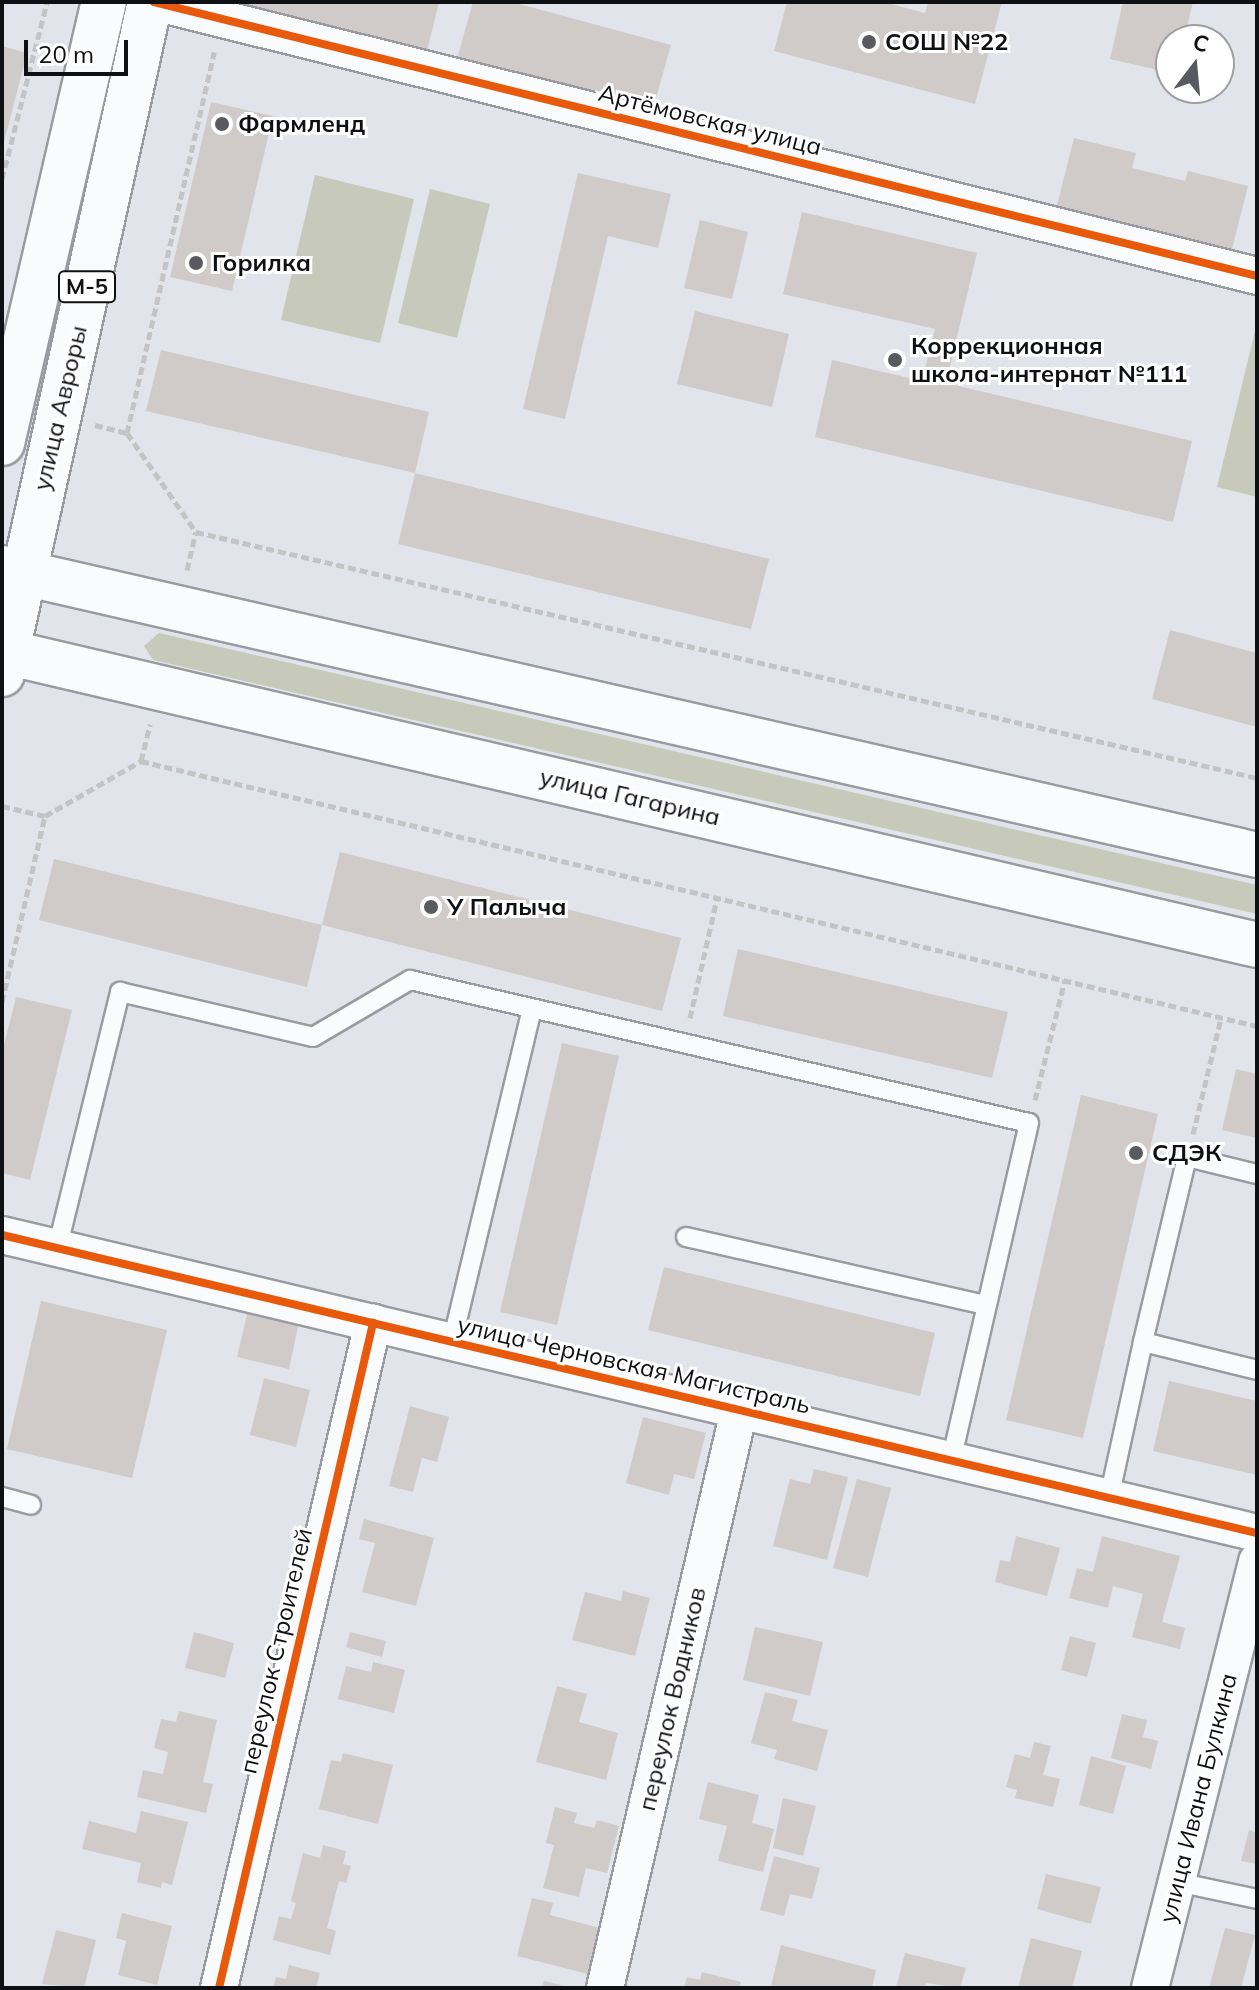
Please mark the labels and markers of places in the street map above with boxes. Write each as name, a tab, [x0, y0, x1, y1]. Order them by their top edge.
place label: СОШ №22	[885, 28, 1009, 56]
marker: СОШ №22	[860, 33, 878, 51]
place label: Фармленд	[238, 110, 365, 138]
marker: Фармленд	[213, 115, 231, 133]
place label: Горилка	[212, 249, 311, 277]
marker: Горилка	[187, 254, 205, 272]
place label: Коррекционная школа-интернат №111	[911, 332, 1188, 388]
marker: Коррекционная школа-интернат №111	[886, 351, 904, 369]
place label: У Палыча	[447, 893, 566, 921]
marker: У Палыча	[422, 898, 440, 916]
place label: СДЭК	[1152, 1139, 1221, 1167]
marker: СДЭК	[1127, 1144, 1145, 1162]

